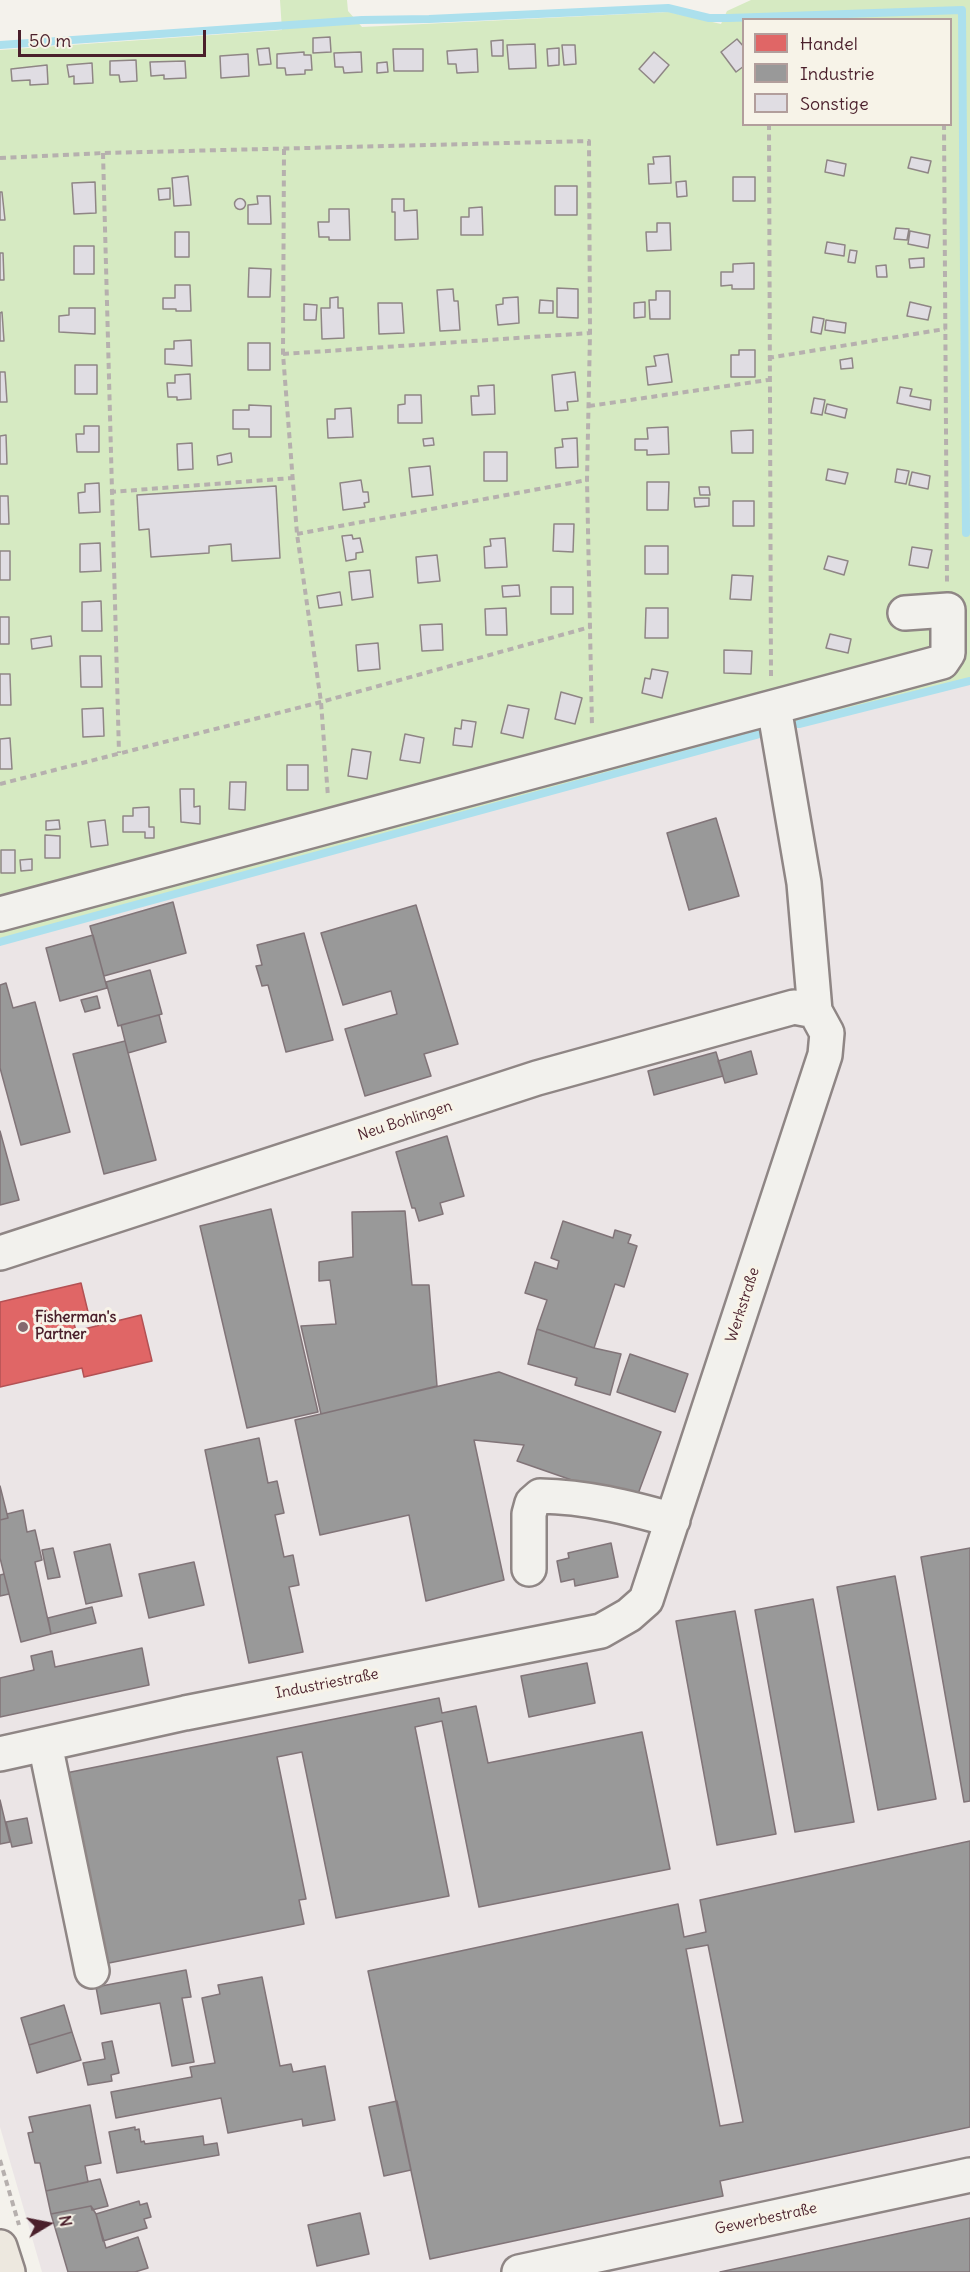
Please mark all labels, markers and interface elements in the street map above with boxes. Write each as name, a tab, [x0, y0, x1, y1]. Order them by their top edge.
scale bar	[21, 18, 208, 56]
legend	[742, 18, 952, 126]
text: 50 m	[29, 29, 71, 52]
text: Handel	[800, 32, 858, 55]
text: Industrie	[800, 62, 875, 85]
text: Sonstige	[800, 92, 869, 115]
street label: Neu Bohlingen	[356, 1097, 454, 1145]
street label: Werkstraße	[722, 1265, 764, 1345]
place label: Fisherman's Partner	[35, 1309, 116, 1344]
marker: Fisherman's Partner	[16, 1320, 30, 1334]
street label: Industriestraße	[274, 1665, 380, 1703]
north arrow	[18, 2194, 78, 2254]
street label: Gewerbestraße	[713, 2199, 819, 2239]
text: N	[55, 2214, 77, 2228]

